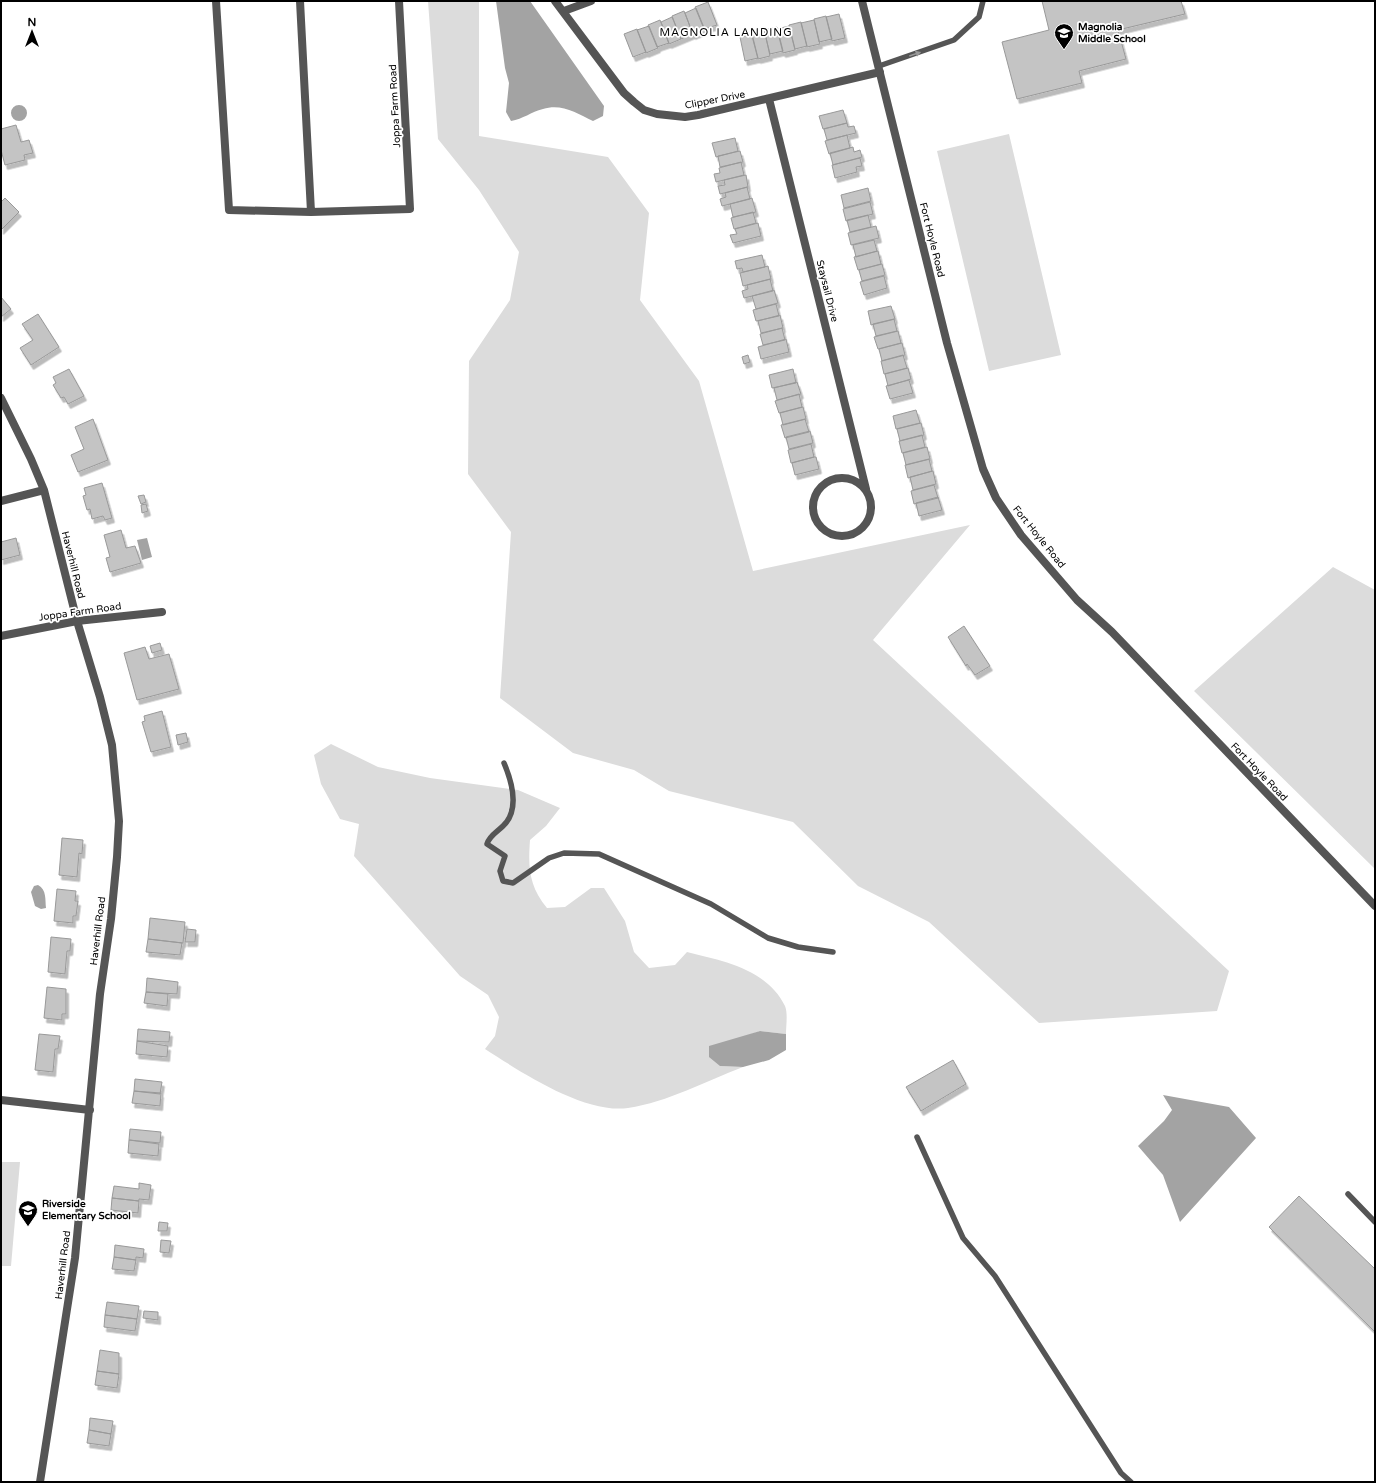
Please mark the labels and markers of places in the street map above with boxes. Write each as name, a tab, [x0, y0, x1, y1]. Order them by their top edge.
place label: Magnolia Middle School	[1078, 21, 1146, 45]
school or university icon: Magnolia Middle School	[1053, 22, 1075, 50]
place label: Riverside Elementary School	[42, 1198, 131, 1222]
school or university icon: Riverside Elementary School	[17, 1199, 39, 1227]

